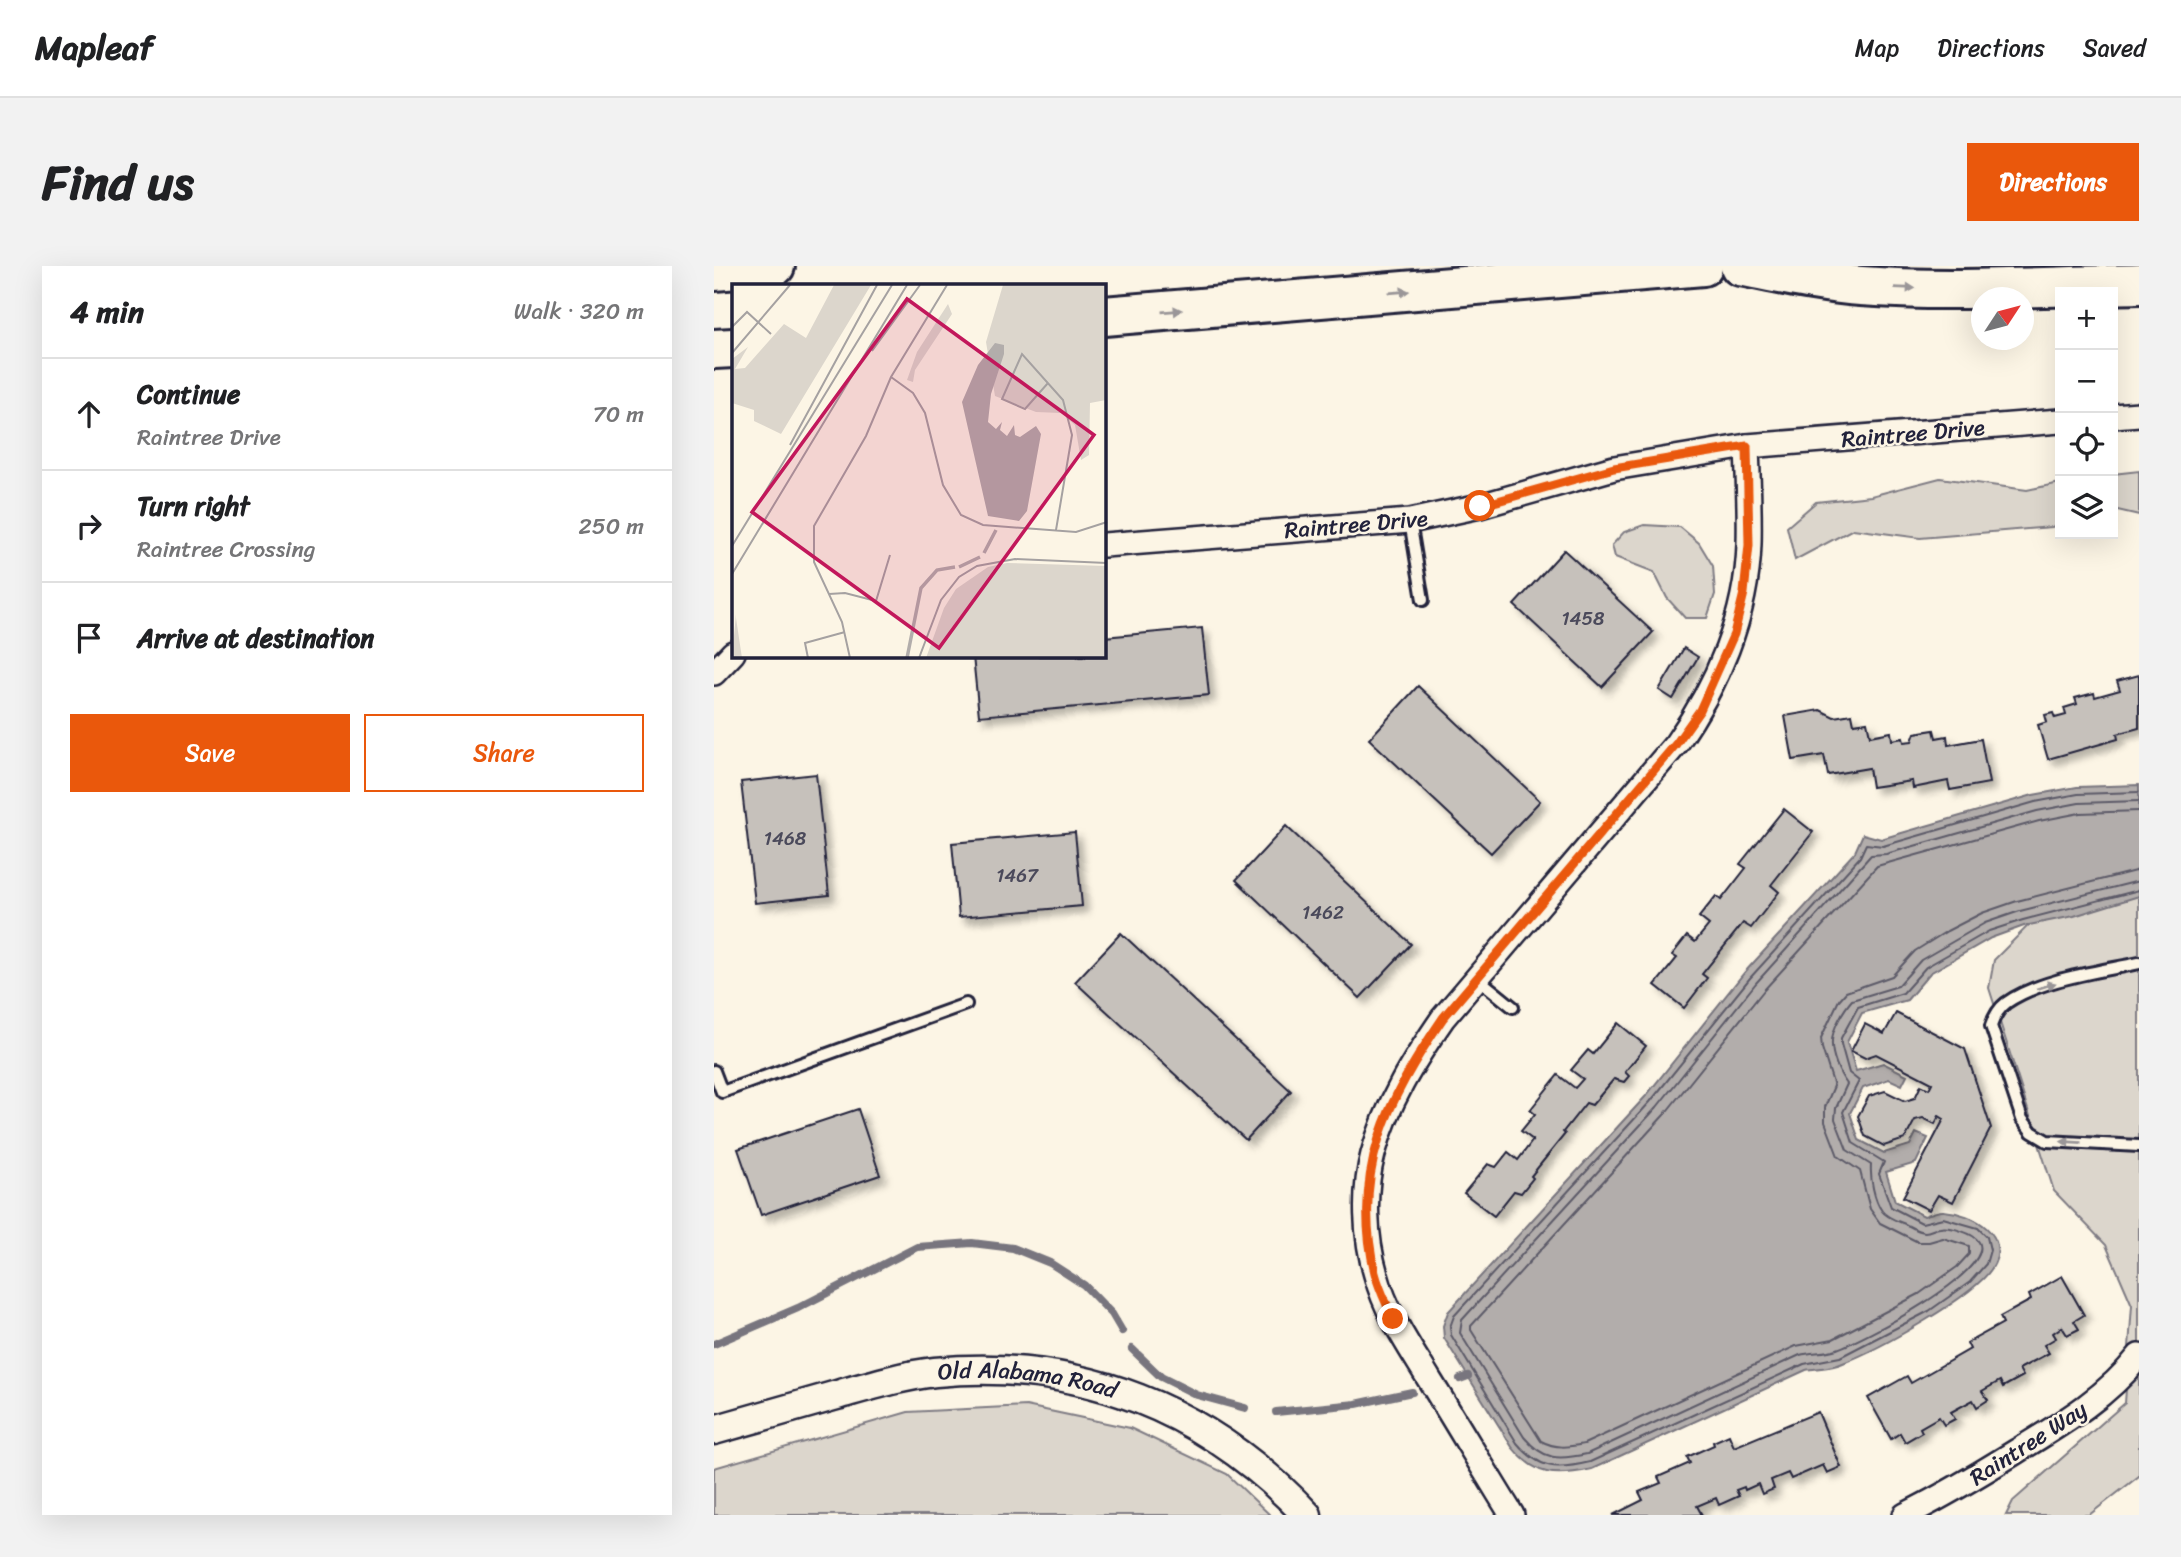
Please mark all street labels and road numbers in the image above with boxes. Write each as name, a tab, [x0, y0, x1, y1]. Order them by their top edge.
street label: Raintree Drive	[1840, 407, 1987, 460]
street label: Raintree Drive	[1283, 498, 1430, 551]
street label: Old Alabama Road	[936, 1350, 1125, 1411]
street label: Raintree Way	[1961, 1390, 2096, 1497]

